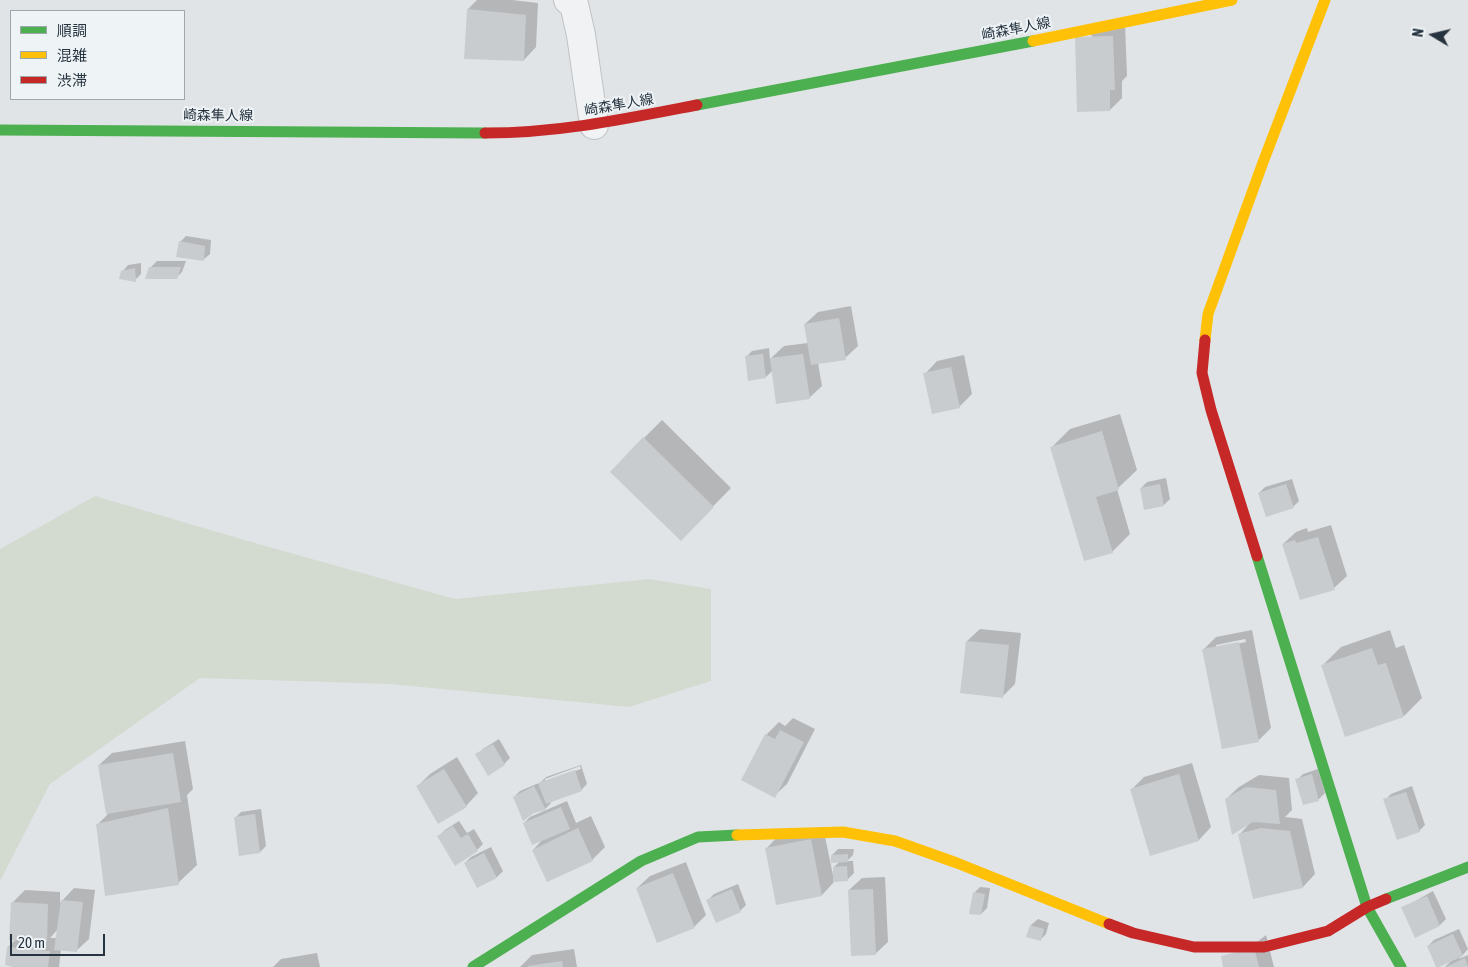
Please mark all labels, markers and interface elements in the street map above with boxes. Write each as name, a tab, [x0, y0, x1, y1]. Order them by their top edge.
legend	[10, 10, 185, 100]
north arrow	[1408, 10, 1458, 60]
street label: 崎森隼人線	[980, 14, 1052, 44]
text: 順調	[57, 22, 87, 39]
text: N	[1410, 27, 1427, 38]
text: 混雑	[57, 47, 87, 64]
text: 渋滞	[57, 72, 87, 89]
street label: 崎森隼人線	[583, 91, 655, 119]
street label: 崎森隼人線	[183, 108, 253, 124]
scale bar	[12, 924, 108, 956]
text: 20 m	[18, 934, 45, 951]

